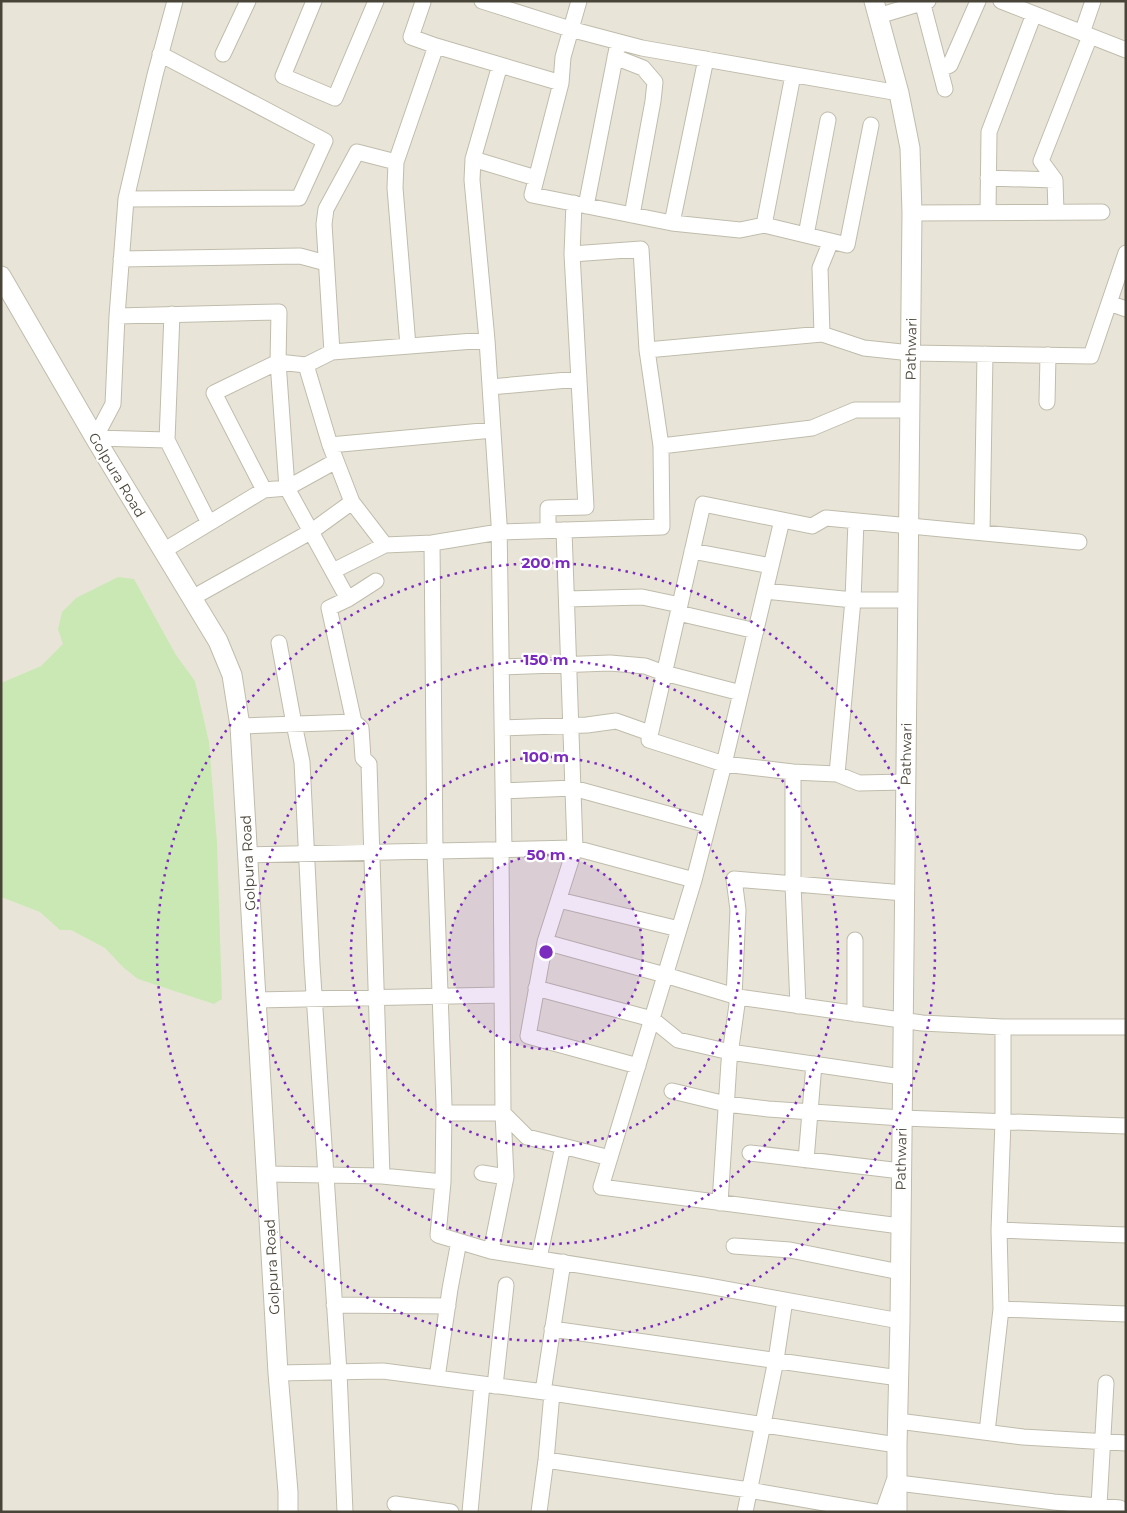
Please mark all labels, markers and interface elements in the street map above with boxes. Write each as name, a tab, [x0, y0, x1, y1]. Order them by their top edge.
street label: Pathwari	[901, 318, 921, 380]
street label: Golpura Road	[85, 429, 149, 521]
text: 200 m	[521, 553, 571, 572]
text: 150 m	[524, 650, 568, 669]
street label: Pathwari	[896, 723, 916, 785]
text: 100 m	[523, 747, 569, 766]
street label: Golpura Road	[237, 815, 259, 911]
text: 50 m	[526, 845, 566, 864]
centre of rings	[537, 943, 555, 961]
street label: Pathwari	[891, 1128, 911, 1190]
street label: Golpura Road	[261, 1219, 283, 1315]

